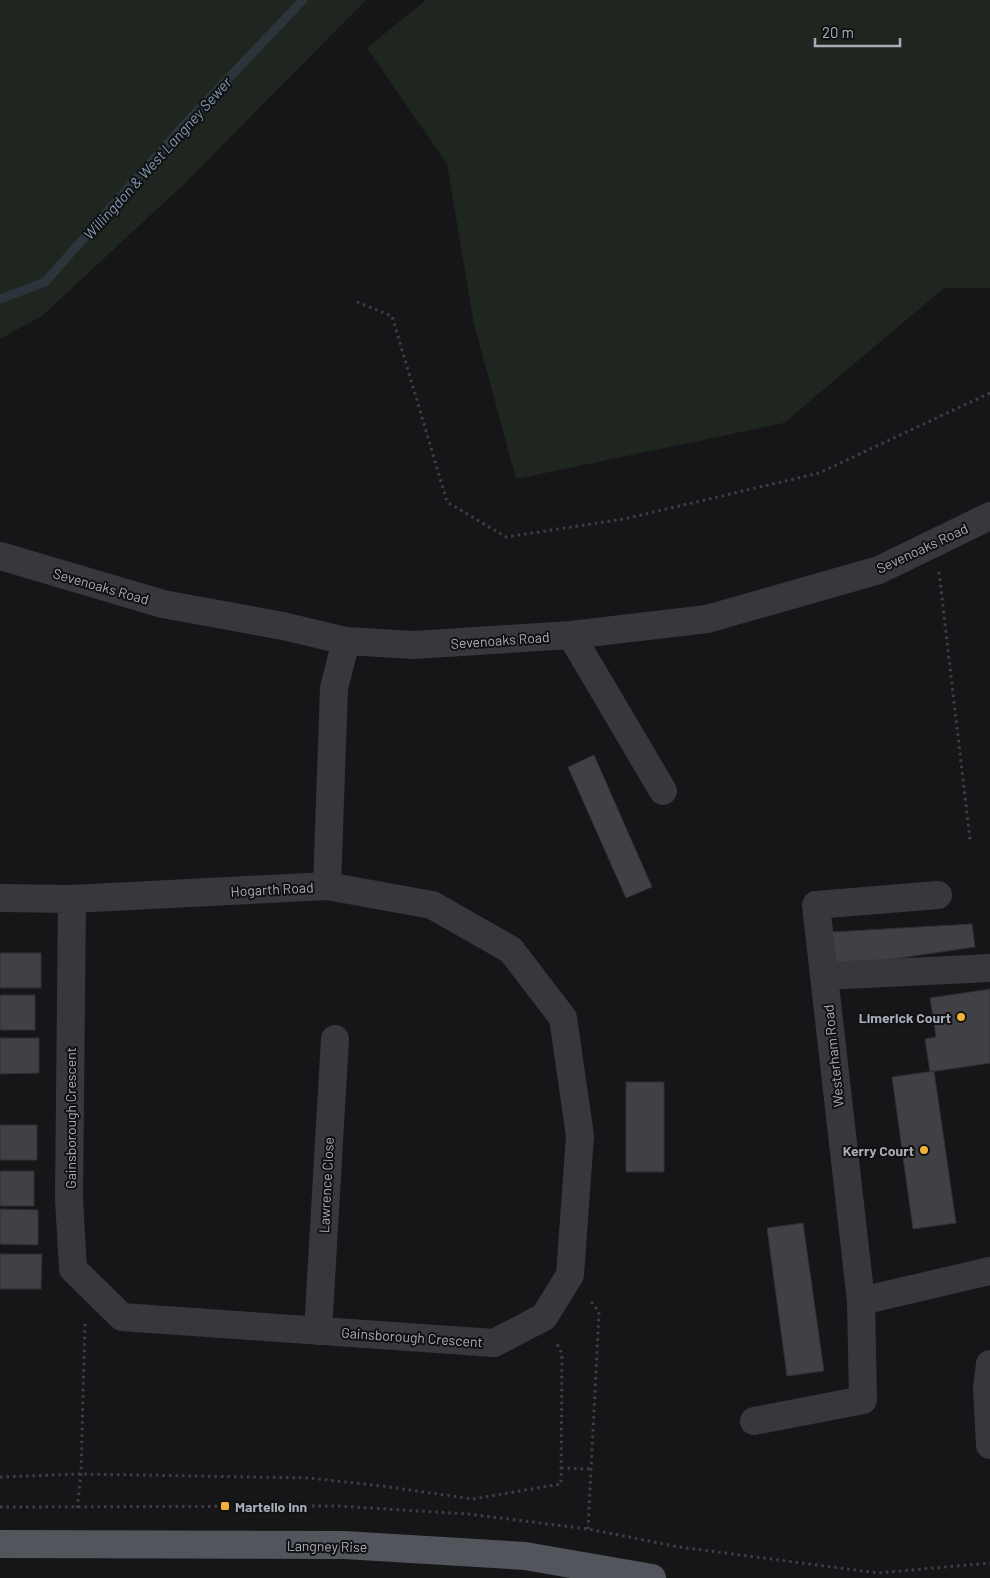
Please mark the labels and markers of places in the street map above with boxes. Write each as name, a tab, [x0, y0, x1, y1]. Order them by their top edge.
place label: Limerick Court	[859, 1009, 951, 1026]
marker: Limerick Court	[955, 1011, 967, 1023]
place label: Kerry Court	[843, 1142, 914, 1159]
marker: Kerry Court	[918, 1144, 930, 1156]
place label: Martello Inn	[235, 1498, 307, 1515]
marker: Martello Inn	[219, 1500, 231, 1512]

